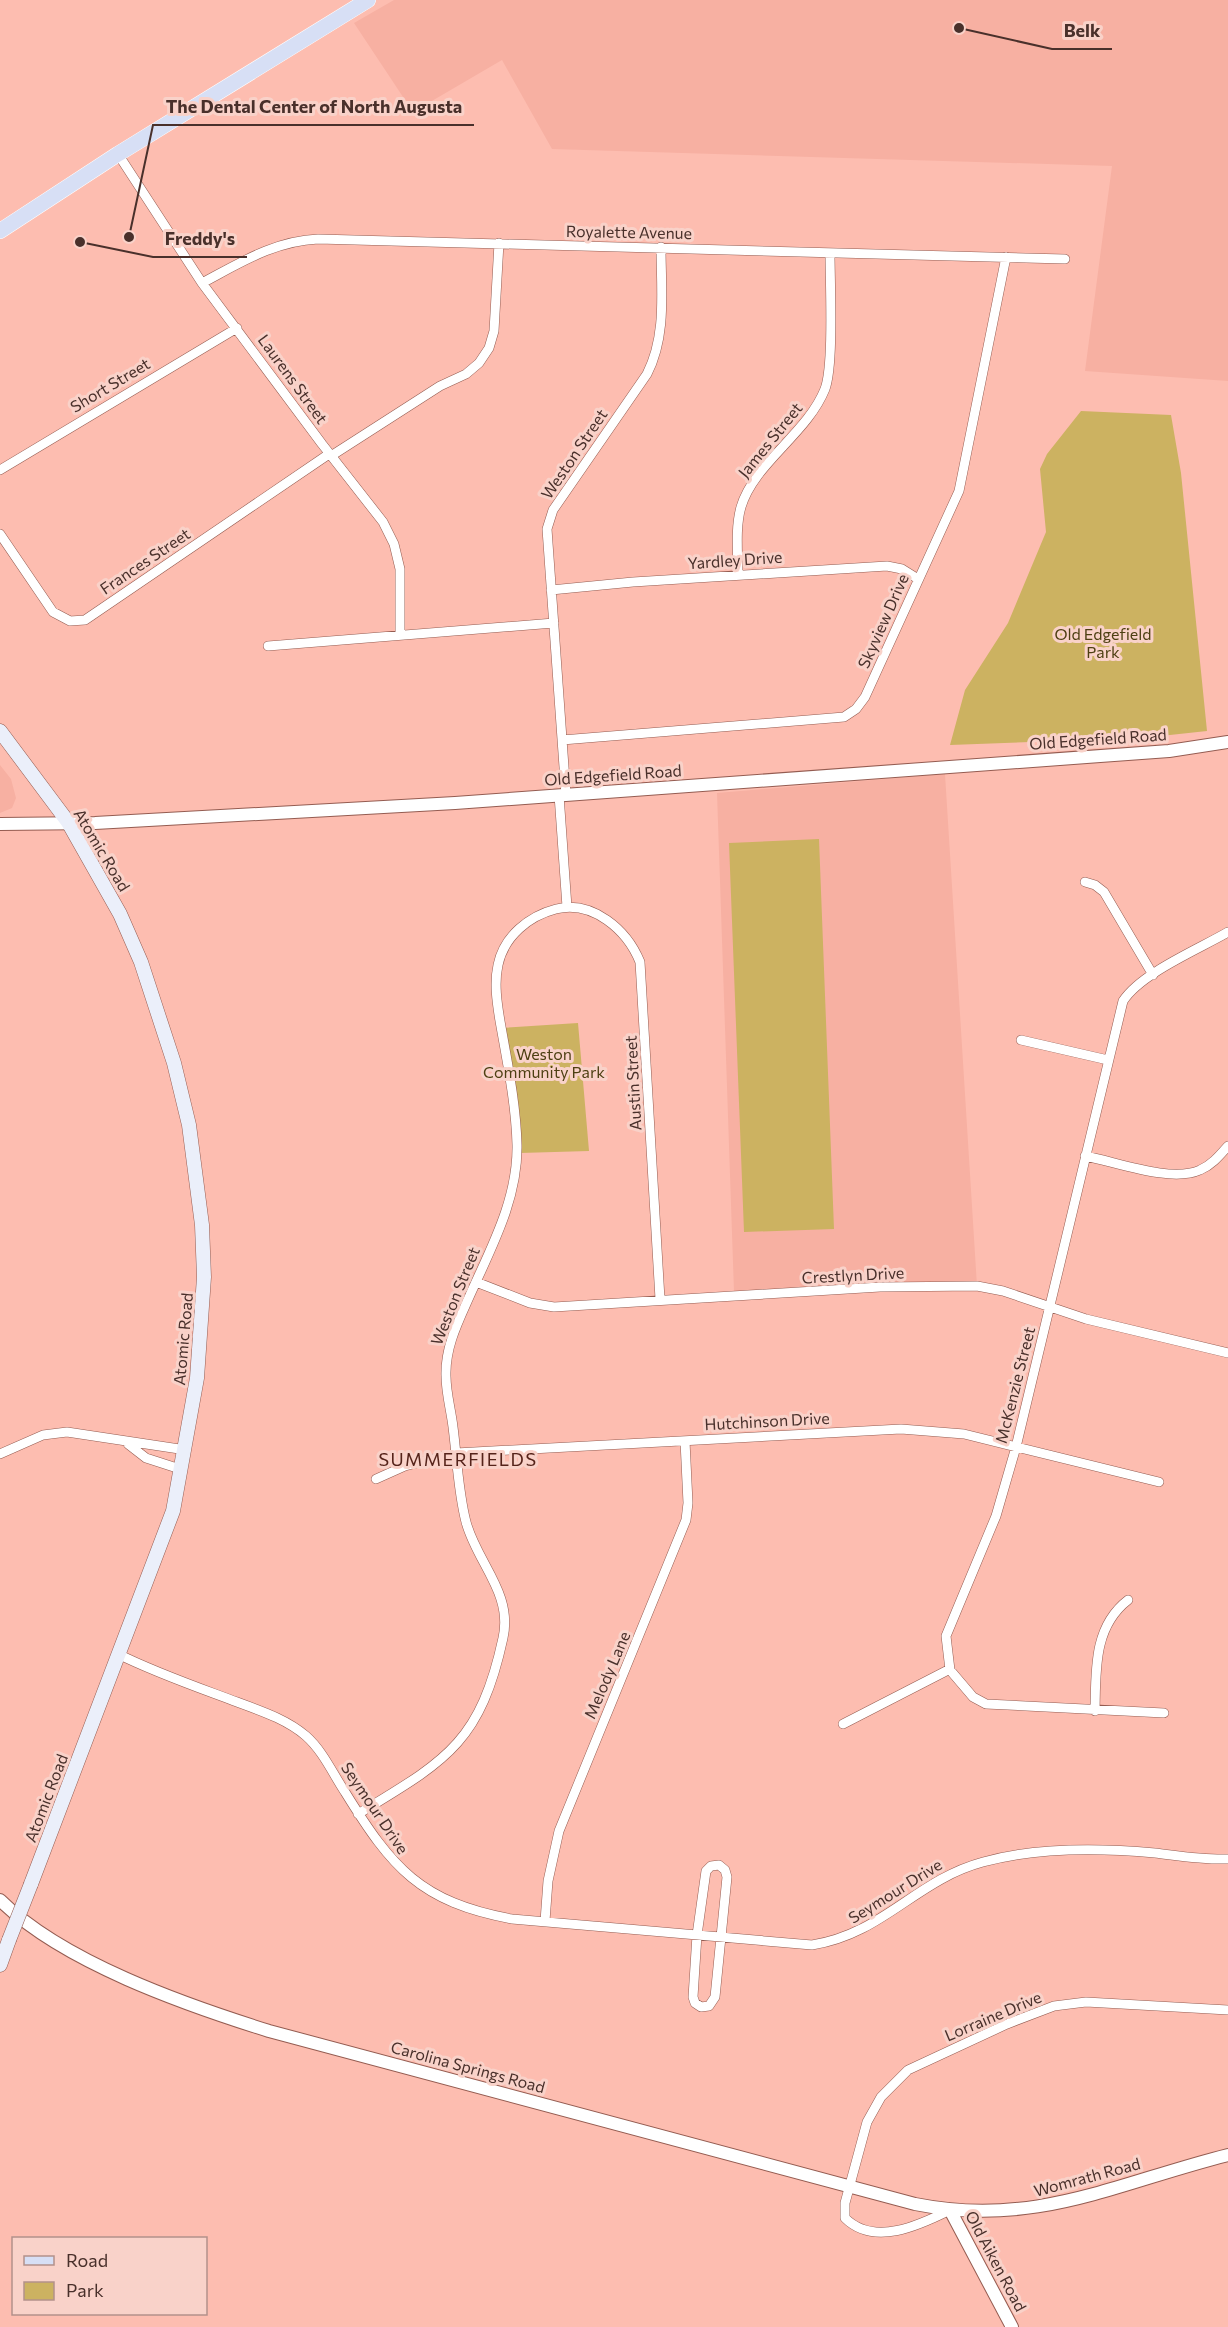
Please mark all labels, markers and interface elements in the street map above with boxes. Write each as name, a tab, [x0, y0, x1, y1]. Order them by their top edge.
callout: Belk	[1052, 13, 1112, 49]
text: Belk	[1064, 19, 1101, 41]
callout: The Dental Center of North Augusta	[153, 89, 474, 125]
text: The Dental Center of North Augusta	[166, 95, 462, 117]
callout: Freddy's	[153, 221, 247, 257]
street label: Royalette Avenue	[566, 221, 692, 242]
text: Freddy's	[165, 227, 235, 249]
street label: Laurens Street	[255, 330, 332, 427]
street label: Short Street	[67, 353, 153, 416]
street label: James Street	[734, 398, 806, 481]
street label: Weston Street	[537, 405, 611, 502]
street label: Frances Street	[96, 523, 194, 598]
street label: Yardley Drive	[687, 547, 783, 572]
street label: Skyview Drive	[853, 571, 912, 671]
park label: Old Edgefield Park	[1054, 624, 1152, 661]
street label: Old Edgefield Road	[1029, 724, 1167, 753]
street label: Old Edgefield Road	[544, 760, 682, 789]
street label: Atomic Road	[70, 805, 134, 894]
street label: Austin Street	[621, 1035, 644, 1131]
park label: Weston Community Park	[483, 1044, 605, 1081]
street label: Weston Street	[426, 1243, 483, 1348]
street label: Crestlyn Drive	[801, 1262, 905, 1287]
street label: Atomic Road	[169, 1292, 196, 1386]
street label: McKenzie Street	[991, 1324, 1038, 1445]
street label: Hutchinson Drive	[704, 1408, 830, 1433]
district label: SUMMERFIELDS	[379, 1448, 537, 1470]
street label: Melody Lane	[580, 1628, 633, 1721]
street label: Atomic Road	[20, 1751, 71, 1845]
street label: Seymour Drive	[338, 1758, 413, 1857]
street label: Seymour Drive	[845, 1854, 945, 1927]
street label: Lorraine Drive	[942, 1987, 1044, 2044]
street label: Carolina Springs Road	[389, 2037, 547, 2096]
street label: Womrath Road	[1032, 2153, 1142, 2200]
street label: Old Aiken Road	[962, 2207, 1031, 2314]
legend	[12, 2237, 207, 2315]
text: Road	[66, 2249, 108, 2271]
text: Park	[66, 2279, 104, 2301]

